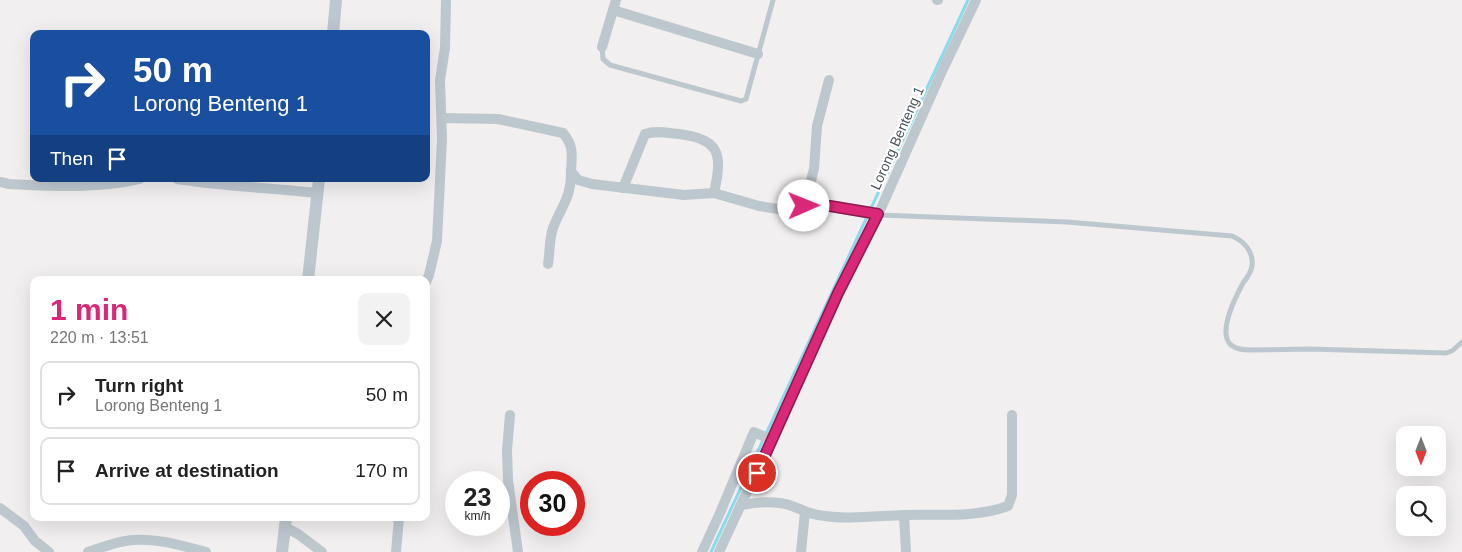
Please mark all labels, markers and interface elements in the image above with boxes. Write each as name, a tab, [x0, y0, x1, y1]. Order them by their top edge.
icon: right	[50, 50, 115, 115]
text: 50 m	[133, 50, 213, 89]
street label: Lorong Benteng 1	[867, 84, 927, 192]
text: Lorong Benteng 1	[133, 91, 308, 116]
icon: arrive	[103, 145, 131, 173]
text: Then	[50, 148, 93, 169]
position arrow	[777, 179, 829, 231]
text: 1 min	[50, 293, 128, 326]
button: close	[358, 293, 410, 345]
text: 220 m · 13:51	[50, 329, 149, 346]
text: Turn right	[95, 375, 183, 396]
icon: right	[52, 381, 80, 409]
text: 50 m	[366, 384, 408, 405]
text: Lorong Benteng 1	[95, 397, 222, 414]
north arrow	[1396, 426, 1446, 476]
map controls	[1396, 426, 1446, 536]
pin	[736, 452, 778, 494]
icon: arrive	[52, 457, 80, 485]
icon: arrive	[743, 459, 771, 487]
text: Arrive at destination	[95, 460, 279, 481]
text: 170 m	[355, 460, 408, 481]
speed limit sign: 30	[520, 471, 585, 536]
text: 23	[464, 483, 491, 511]
button: search	[1396, 486, 1446, 536]
text: km/h	[464, 509, 491, 523]

